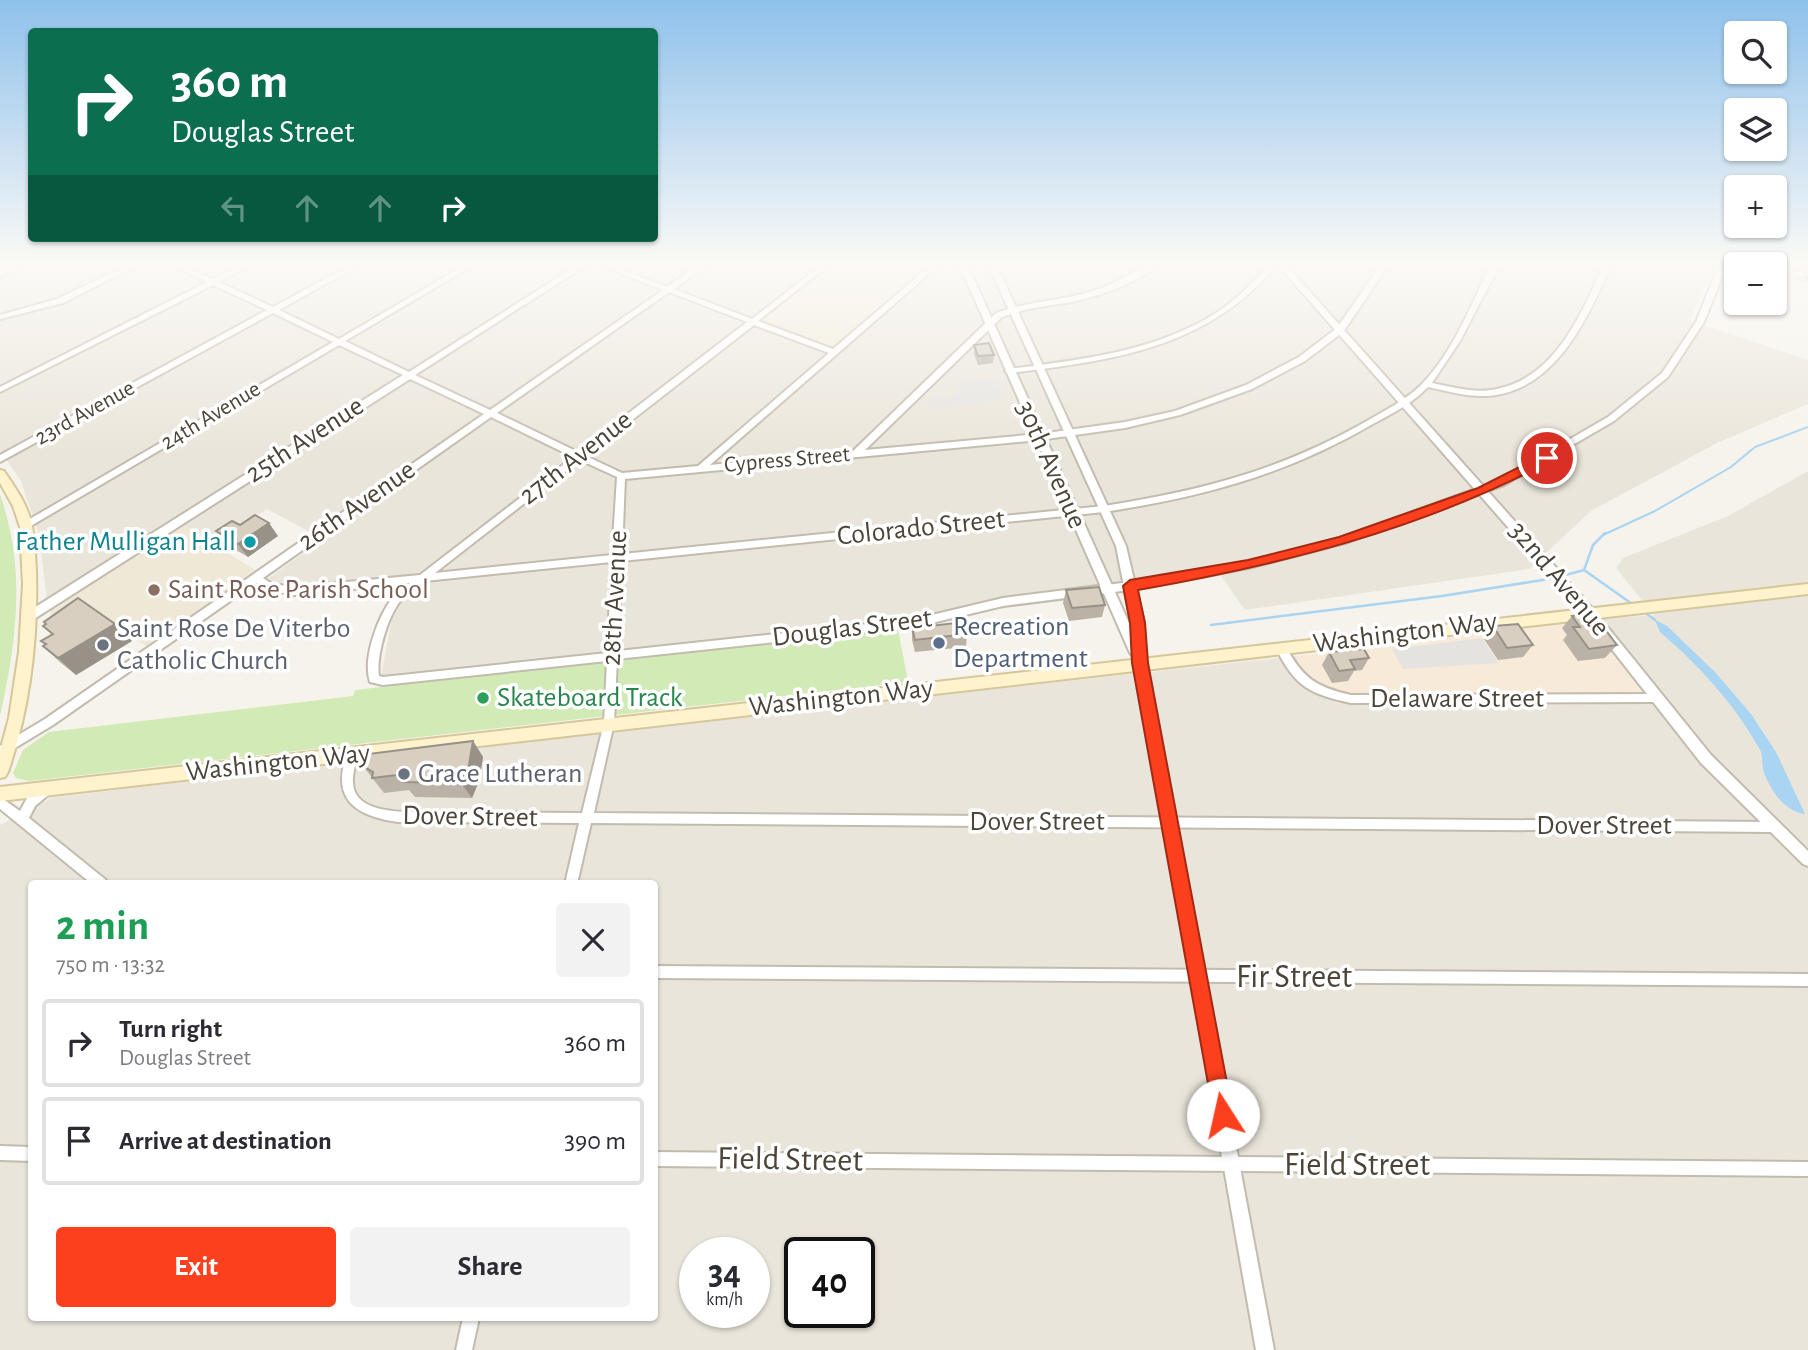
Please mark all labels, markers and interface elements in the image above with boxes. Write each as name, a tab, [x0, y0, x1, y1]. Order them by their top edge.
map controls	[1724, 21, 1787, 315]
button: search	[1724, 21, 1787, 84]
icon: right	[56, 56, 147, 147]
text: 360 m	[171, 58, 288, 107]
button: layers	[1724, 98, 1787, 161]
text: Douglas Street	[171, 116, 354, 148]
button: +	[1724, 175, 1787, 238]
icon: left	[215, 189, 253, 227]
icon: ahead	[288, 189, 326, 227]
icon: ahead	[361, 189, 399, 227]
icon: right	[434, 189, 472, 227]
button: −	[1724, 252, 1787, 315]
street label: 23rd Avenue	[31, 376, 139, 450]
street label: 24th Avenue	[157, 377, 265, 455]
street label: 25th Avenue	[241, 392, 369, 488]
street label: 30th Avenue	[1011, 397, 1091, 533]
street label: 27th Avenue	[515, 406, 637, 510]
pin	[1517, 428, 1577, 488]
icon: arrive	[1528, 439, 1566, 477]
street label: Cypress Street	[723, 443, 851, 477]
street label: 26th Avenue	[293, 456, 421, 556]
street label: Colorado Street	[836, 505, 1006, 551]
street label: 32nd Avenue	[1503, 517, 1615, 641]
place label: Father Mulligan Hall	[15, 528, 236, 556]
street label: 28th Avenue	[597, 529, 633, 667]
marker: Father Mulligan Hall	[242, 534, 258, 550]
place label: Saint Rose Parish School	[168, 576, 429, 604]
marker: Saint Rose Parish School	[146, 582, 162, 598]
street label: Douglas Street	[771, 604, 933, 652]
street label: Washington Way	[1311, 608, 1499, 658]
place label: Recreation Department	[953, 613, 1088, 673]
place label: Saint Rose De Viterbo Catholic Church	[117, 615, 350, 675]
marker: Recreation Department	[931, 635, 947, 651]
marker: Saint Rose De Viterbo Catholic Church	[95, 637, 111, 653]
street label: Washington Way	[747, 674, 935, 722]
place label: Skateboard Track	[497, 684, 683, 712]
street label: Delaware Street	[1370, 685, 1544, 713]
marker: Skateboard Track	[475, 690, 491, 706]
street label: Washington Way	[184, 739, 372, 787]
place label: Grace Lutheran	[418, 760, 582, 788]
marker: Grace Lutheran	[396, 766, 412, 782]
street label: Dover Street	[402, 802, 538, 832]
street label: Dover Street	[969, 808, 1105, 836]
street label: Dover Street	[1536, 812, 1672, 840]
button: close	[556, 903, 630, 977]
text: 2 min	[56, 905, 149, 947]
text: 750 m · 13:32	[56, 954, 165, 977]
street label: Fir Street	[1236, 961, 1353, 994]
text: Turn right	[119, 1016, 222, 1042]
icon: right	[60, 1024, 98, 1062]
text: 360 m	[564, 1030, 626, 1056]
text: Douglas Street	[119, 1047, 251, 1070]
position arrow	[1186, 1078, 1260, 1152]
icon: arrive	[60, 1122, 98, 1160]
text: Arrive at destination	[119, 1128, 332, 1154]
text: 390 m	[564, 1128, 626, 1154]
street label: Field Street	[717, 1142, 864, 1178]
street label: Field Street	[1284, 1149, 1430, 1182]
button: Exit	[56, 1227, 336, 1307]
button: Share	[350, 1227, 630, 1307]
speed limit sign: 40	[784, 1237, 875, 1328]
text: 34	[708, 1256, 741, 1291]
text: km/h	[706, 1291, 743, 1309]

